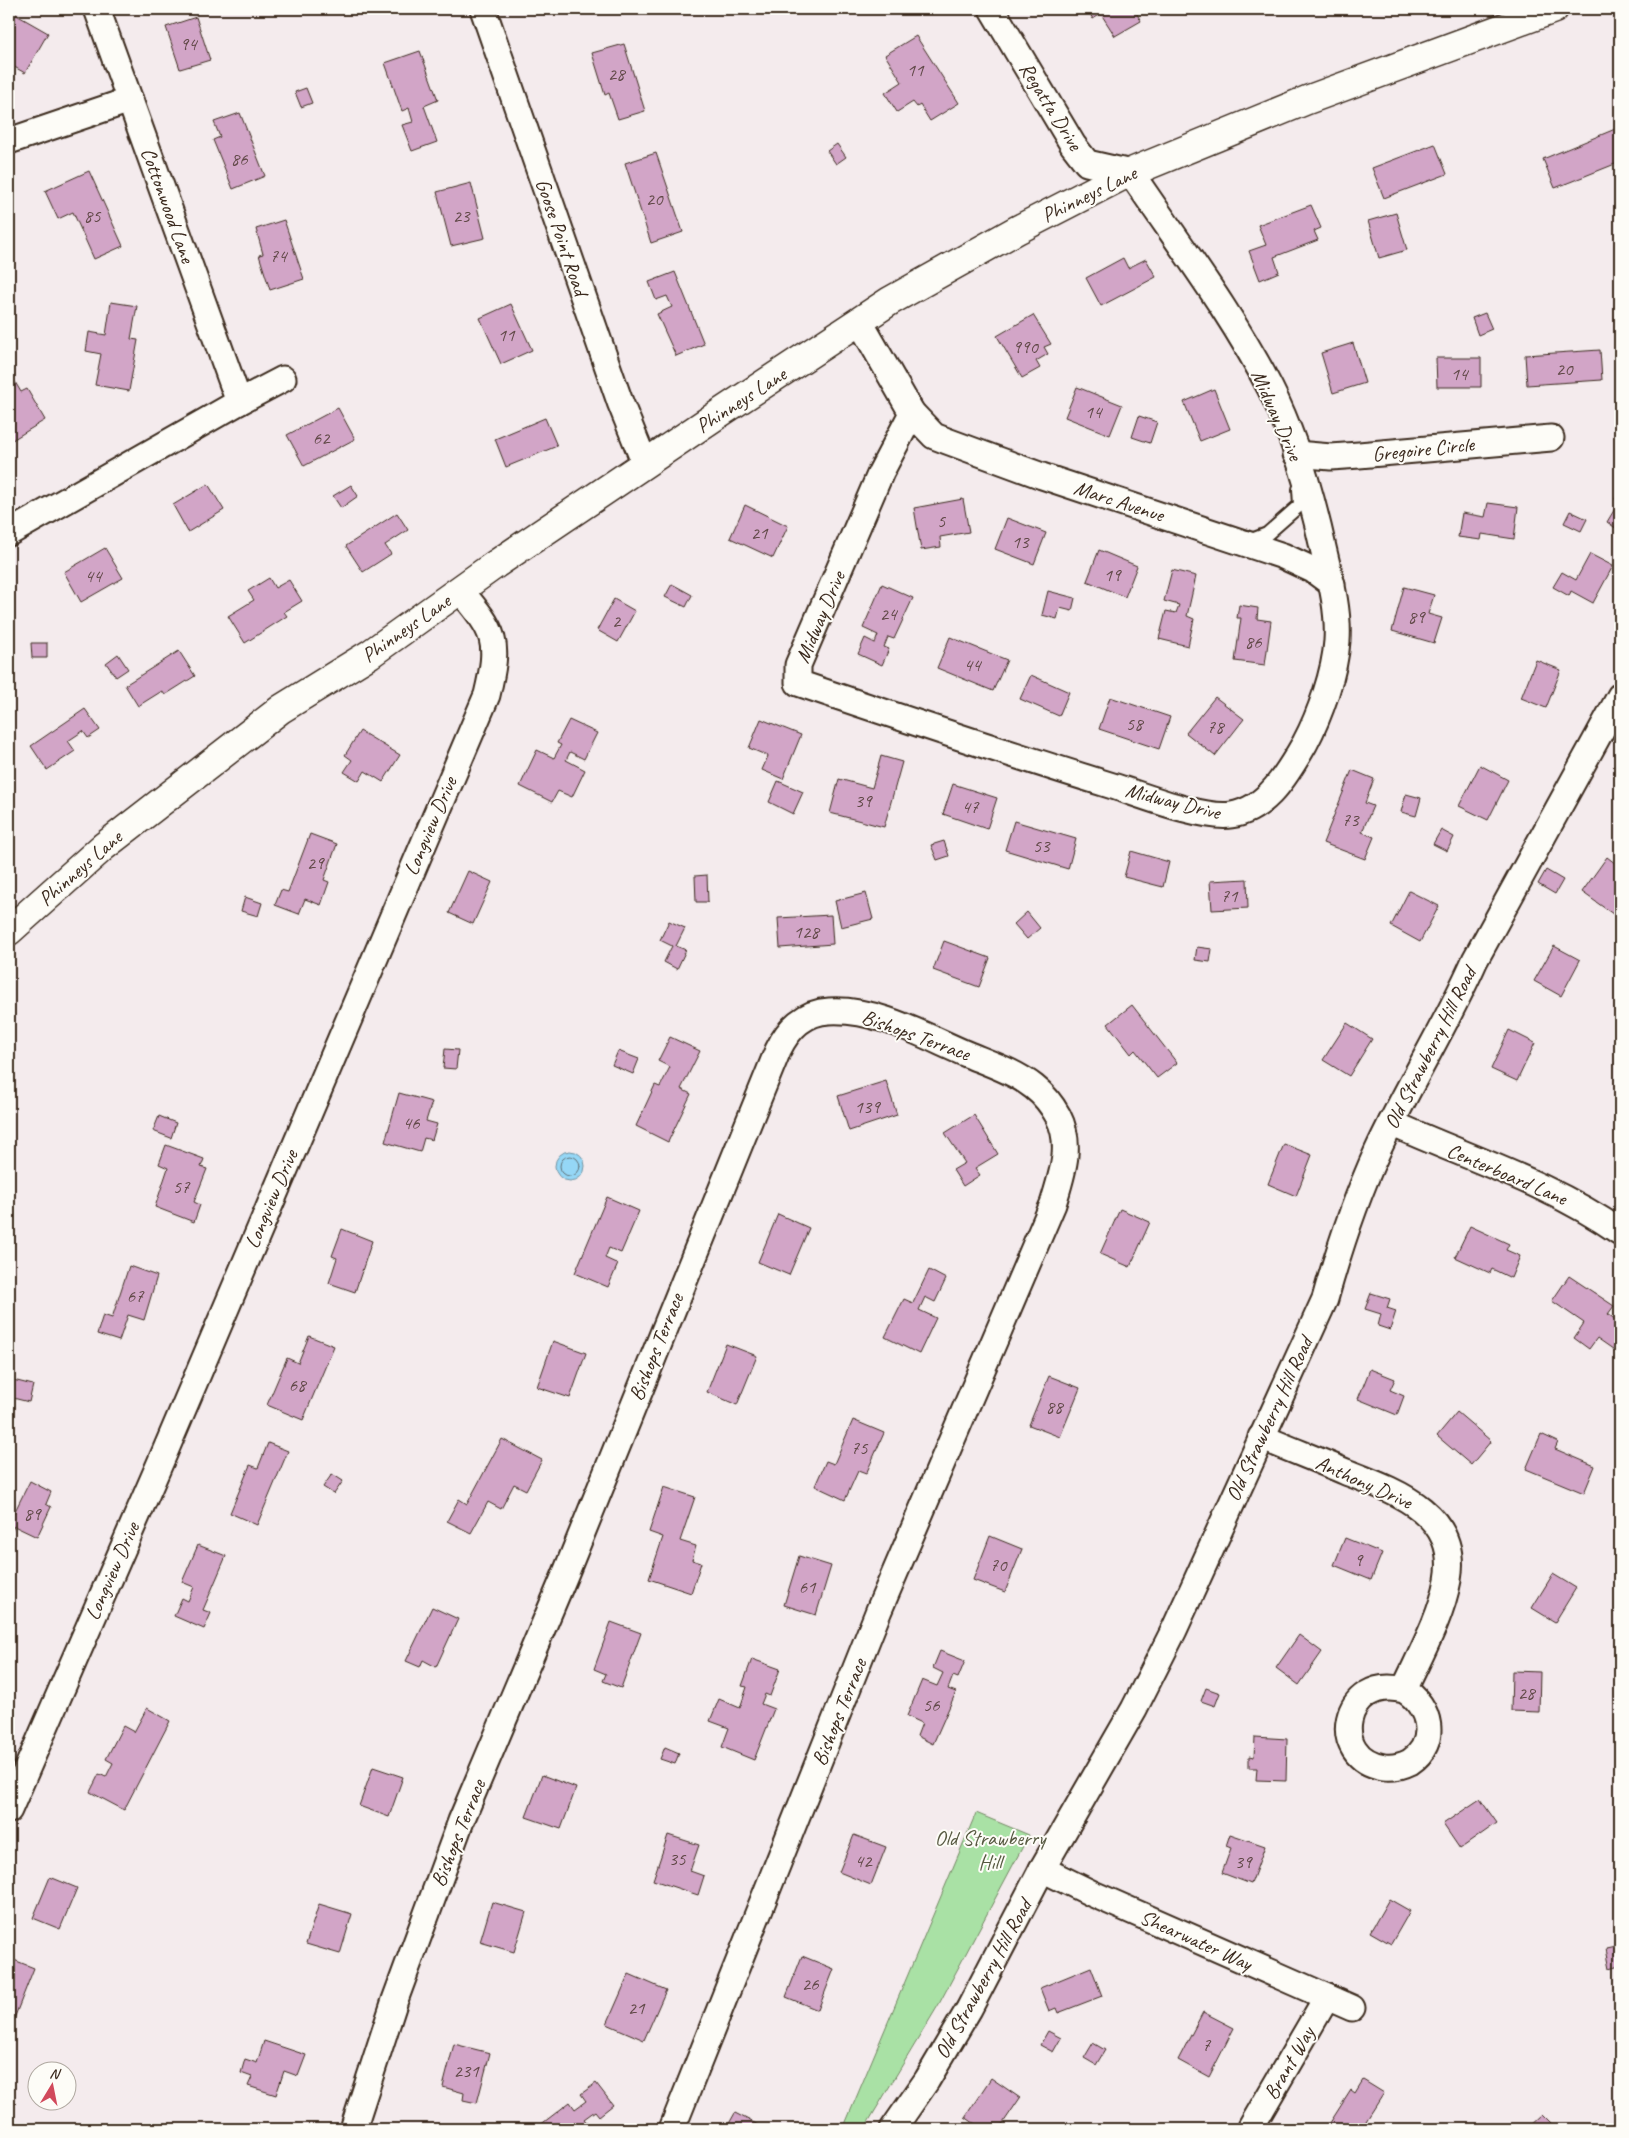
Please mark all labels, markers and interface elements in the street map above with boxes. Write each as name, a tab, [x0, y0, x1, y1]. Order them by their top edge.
house number: 94	[179, 32, 199, 56]
street label: Regatta Drive	[1014, 57, 1089, 156]
house number: 11	[906, 58, 925, 82]
house number: 28	[607, 62, 627, 86]
street label: Cottonwood Lane	[135, 144, 201, 267]
house number: 86	[230, 147, 249, 171]
street label: Phinneys Lane	[1037, 159, 1143, 228]
street label: Goose Point Road	[530, 175, 595, 302]
house number: 20	[645, 187, 664, 211]
house number: 85	[83, 204, 102, 228]
house number: 23	[452, 204, 471, 228]
house number: 74	[269, 244, 289, 268]
house number: 11	[497, 323, 516, 347]
house number: 990	[1012, 335, 1039, 359]
house number: 20	[1555, 357, 1574, 381]
street label: Phinneys Lane	[691, 360, 793, 439]
house number: 14	[1450, 362, 1470, 386]
street label: Midway Drive	[1245, 366, 1309, 466]
house number: 14	[1084, 400, 1104, 424]
house number: 62	[312, 426, 331, 450]
street label: Gregoire Circle	[1371, 431, 1476, 467]
street label: Marc Avenue	[1071, 474, 1169, 528]
house number: 5	[937, 509, 947, 533]
house number: 21	[750, 521, 769, 545]
house number: 13	[1011, 530, 1030, 554]
house number: 19	[1103, 563, 1122, 587]
house number: 44	[84, 564, 104, 588]
street label: Midway Drive	[789, 565, 852, 667]
street label: Phinneys Lane	[357, 587, 457, 668]
house number: 24	[879, 602, 899, 626]
house number: 89	[1407, 605, 1426, 629]
house number: 2	[612, 609, 622, 633]
house number: 86	[1244, 630, 1263, 654]
house number: 44	[963, 653, 983, 677]
house number: 58	[1125, 712, 1145, 736]
house number: 78	[1206, 715, 1226, 739]
street label: Longview Drive	[398, 772, 463, 879]
street label: Midway Drive	[1123, 777, 1225, 826]
house number: 39	[854, 789, 873, 813]
house number: 47	[961, 795, 980, 819]
house number: 73	[1341, 808, 1360, 832]
street label: Phinneys Lane	[33, 823, 129, 911]
house number: 53	[1032, 834, 1051, 858]
house number: 29	[306, 851, 325, 875]
house number: 71	[1220, 884, 1239, 908]
house number: 128	[793, 920, 821, 944]
street label: Old Strawberry Hill Road	[1378, 960, 1483, 1133]
street label: Bishops Terrace	[858, 1003, 975, 1067]
house number: 139	[854, 1095, 881, 1119]
house number: 46	[402, 1111, 421, 1135]
street label: Centerboard Lane	[1443, 1137, 1572, 1211]
street label: Longview Drive	[239, 1145, 304, 1252]
house number: 57	[172, 1175, 191, 1199]
house number: 67	[126, 1284, 145, 1308]
street label: Bishops Terrace	[623, 1289, 690, 1404]
street label: Old Strawberry Hill Road	[1220, 1330, 1320, 1505]
house number: 68	[288, 1373, 308, 1397]
house number: 88	[1045, 1395, 1065, 1419]
house number: 75	[850, 1436, 869, 1460]
street label: Anthony Drive	[1312, 1449, 1417, 1515]
house number: 89	[23, 1502, 42, 1526]
street label: Longview Drive	[79, 1517, 146, 1624]
house number: 9	[1354, 1548, 1364, 1572]
house number: 70	[989, 1553, 1008, 1577]
house number: 61	[798, 1575, 817, 1599]
street label: Bishops Terrace	[806, 1654, 873, 1769]
house number: 28	[1517, 1681, 1537, 1705]
house number: 56	[922, 1693, 941, 1717]
street label: Bishops Terrace	[425, 1775, 492, 1890]
park label: Old Strawberry Hill	[935, 1825, 1047, 1875]
house number: 35	[668, 1847, 687, 1871]
house number: 42	[854, 1849, 873, 1873]
house number: 39	[1234, 1850, 1253, 1874]
street label: Old Strawberry Hill Road	[928, 1892, 1039, 2063]
street label: Shearwater Way	[1136, 1904, 1258, 1977]
house number: 26	[801, 1972, 820, 1996]
house number: 21	[627, 1996, 646, 2020]
street label: Brant Way	[1258, 2020, 1321, 2104]
house number: 7	[1202, 2033, 1212, 2057]
house number: 231	[453, 2059, 480, 2083]
north arrow	[28, 2060, 78, 2110]
text: N	[48, 2065, 62, 2083]

